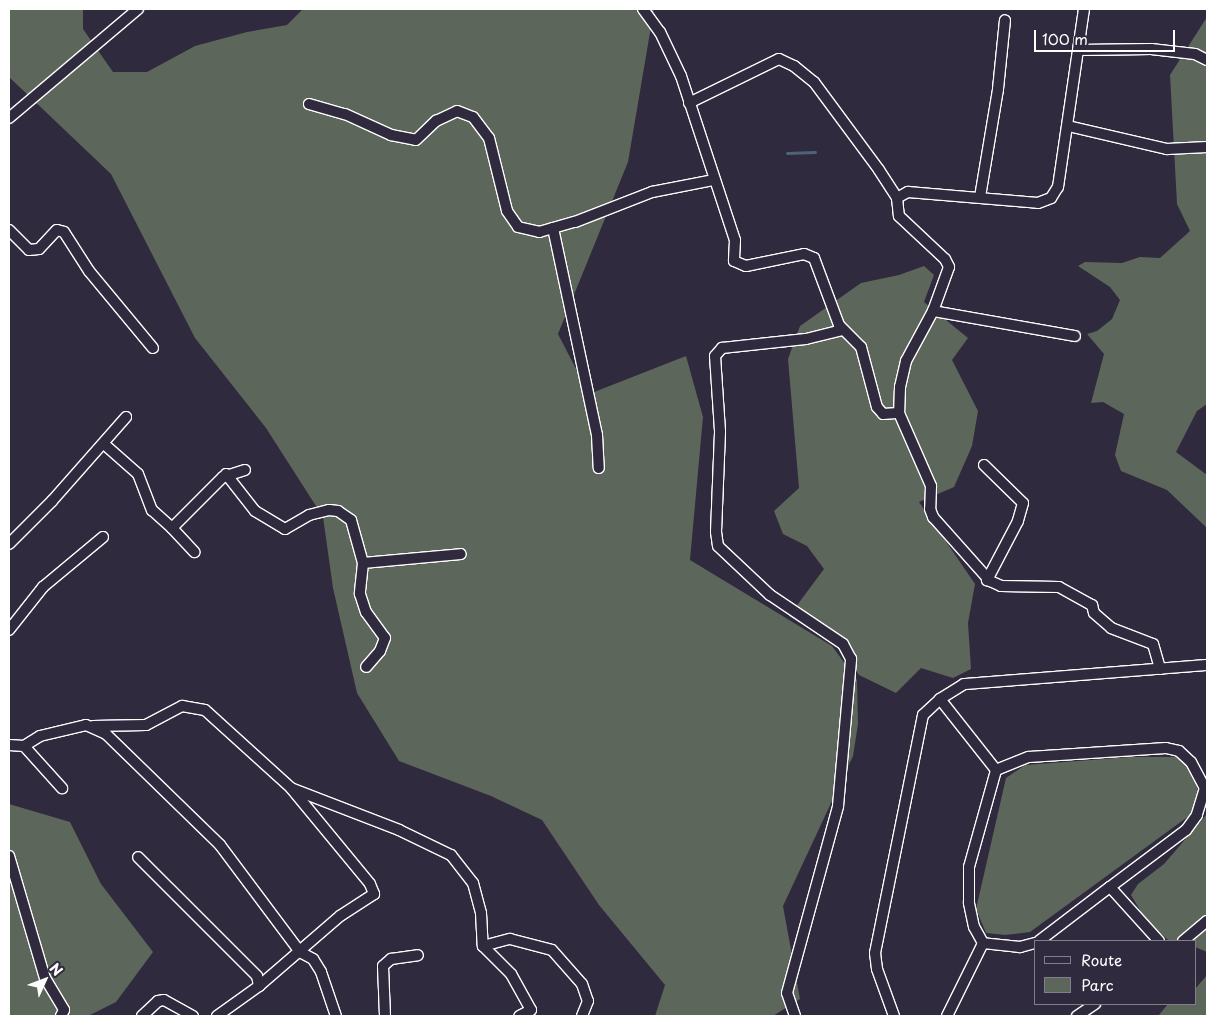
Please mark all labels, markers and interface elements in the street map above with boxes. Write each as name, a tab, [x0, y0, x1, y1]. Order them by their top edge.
scale bar	[1036, 20, 1177, 52]
text: 100 m	[1042, 27, 1088, 50]
legend	[1034, 940, 1196, 1005]
text: Route	[1081, 948, 1122, 971]
north arrow	[20, 955, 70, 1005]
text: N	[45, 958, 68, 981]
text: Parc	[1081, 973, 1114, 996]

